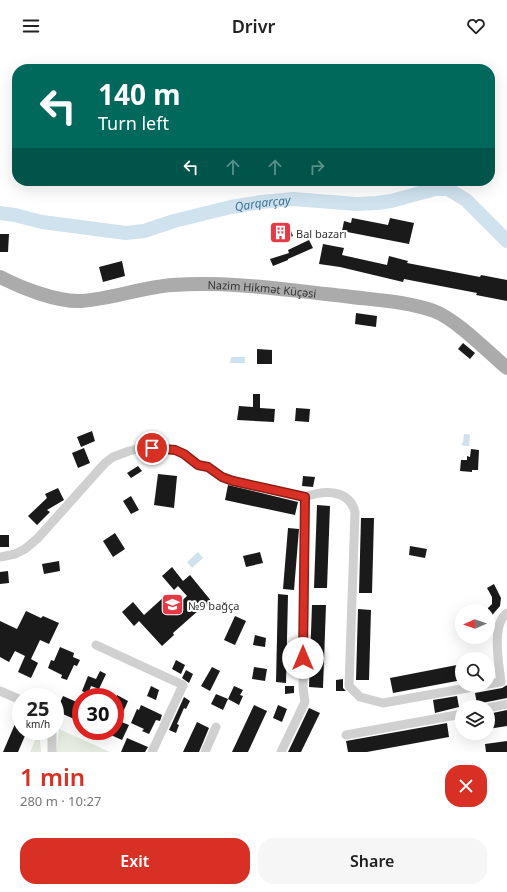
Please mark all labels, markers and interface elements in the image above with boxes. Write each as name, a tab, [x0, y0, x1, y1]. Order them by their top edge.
text: Drivr	[232, 14, 275, 38]
icon: menu	[20, 15, 42, 37]
icon: heart	[465, 15, 487, 37]
text: 140 m	[98, 75, 181, 113]
icon: left	[32, 80, 84, 132]
text: Turn left	[98, 111, 169, 135]
icon: left	[180, 156, 202, 178]
icon: ahead	[222, 156, 244, 178]
icon: ahead	[264, 156, 286, 178]
icon: right	[306, 156, 328, 178]
water label: Qarqarçay	[233, 191, 293, 215]
building icon: Bal bazarı	[267, 220, 293, 246]
place label: Bal bazarı	[296, 226, 347, 241]
street label: Nazim Hikmət Küçəsi	[208, 277, 317, 300]
pin	[135, 431, 169, 465]
icon: arrive	[141, 437, 163, 459]
school or university icon: №9 bağça	[160, 592, 186, 618]
place label: №9 bağça	[188, 598, 240, 613]
north arrow	[455, 604, 495, 644]
map controls	[455, 604, 495, 740]
position arrow	[282, 637, 324, 679]
button: search	[455, 652, 495, 692]
speed limit sign: 30	[72, 688, 124, 740]
text: 25	[27, 695, 49, 722]
button: layers	[455, 700, 495, 740]
text: km/h	[26, 717, 50, 731]
text: 1 min	[20, 760, 85, 793]
button: close	[445, 765, 487, 807]
text: 280 m · 10:27	[20, 792, 101, 810]
button: Exit	[20, 838, 250, 884]
button: Share	[258, 838, 487, 884]

